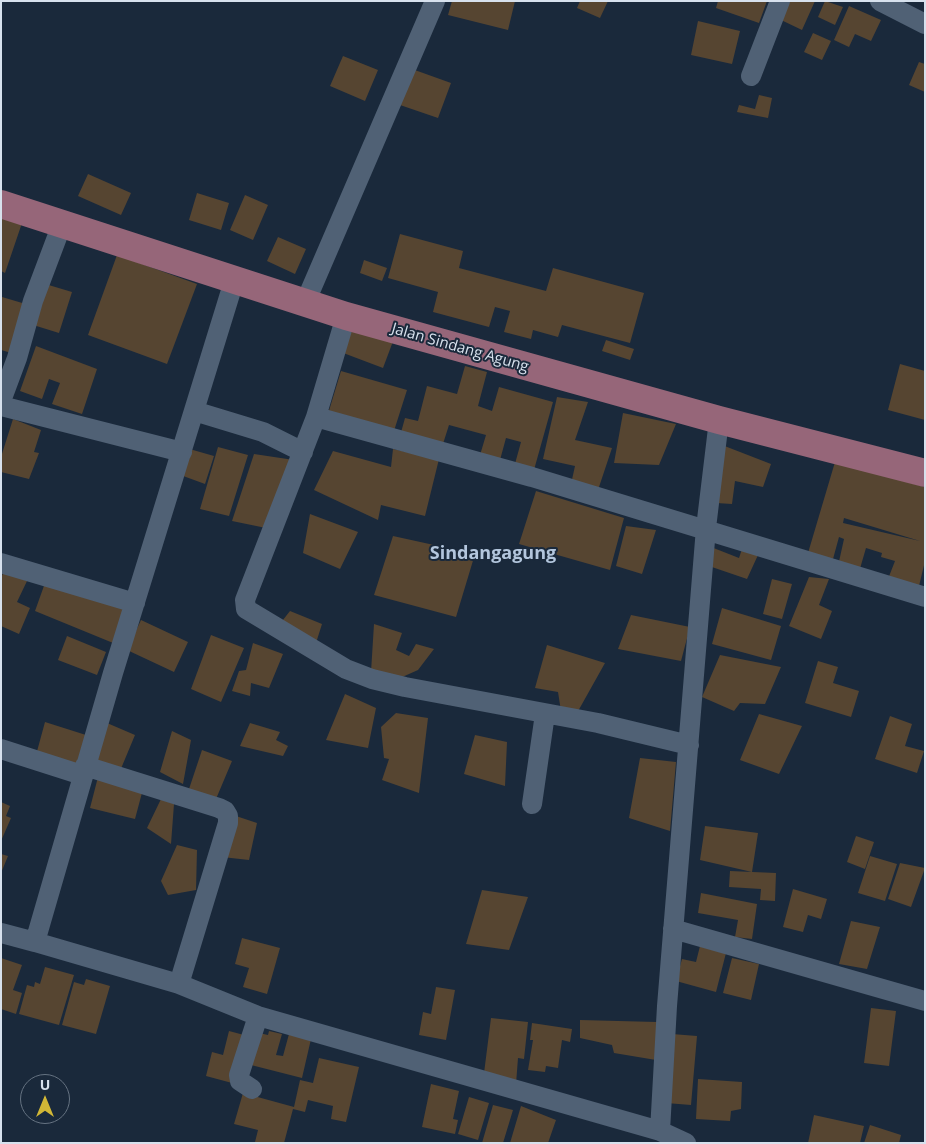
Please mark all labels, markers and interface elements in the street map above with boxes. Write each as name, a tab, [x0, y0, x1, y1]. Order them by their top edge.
street label: Jalan Sindang Agung	[389, 320, 531, 376]
district label: Sindangagung	[430, 543, 556, 565]
north arrow	[20, 1074, 70, 1124]
text: U	[40, 1075, 50, 1094]

